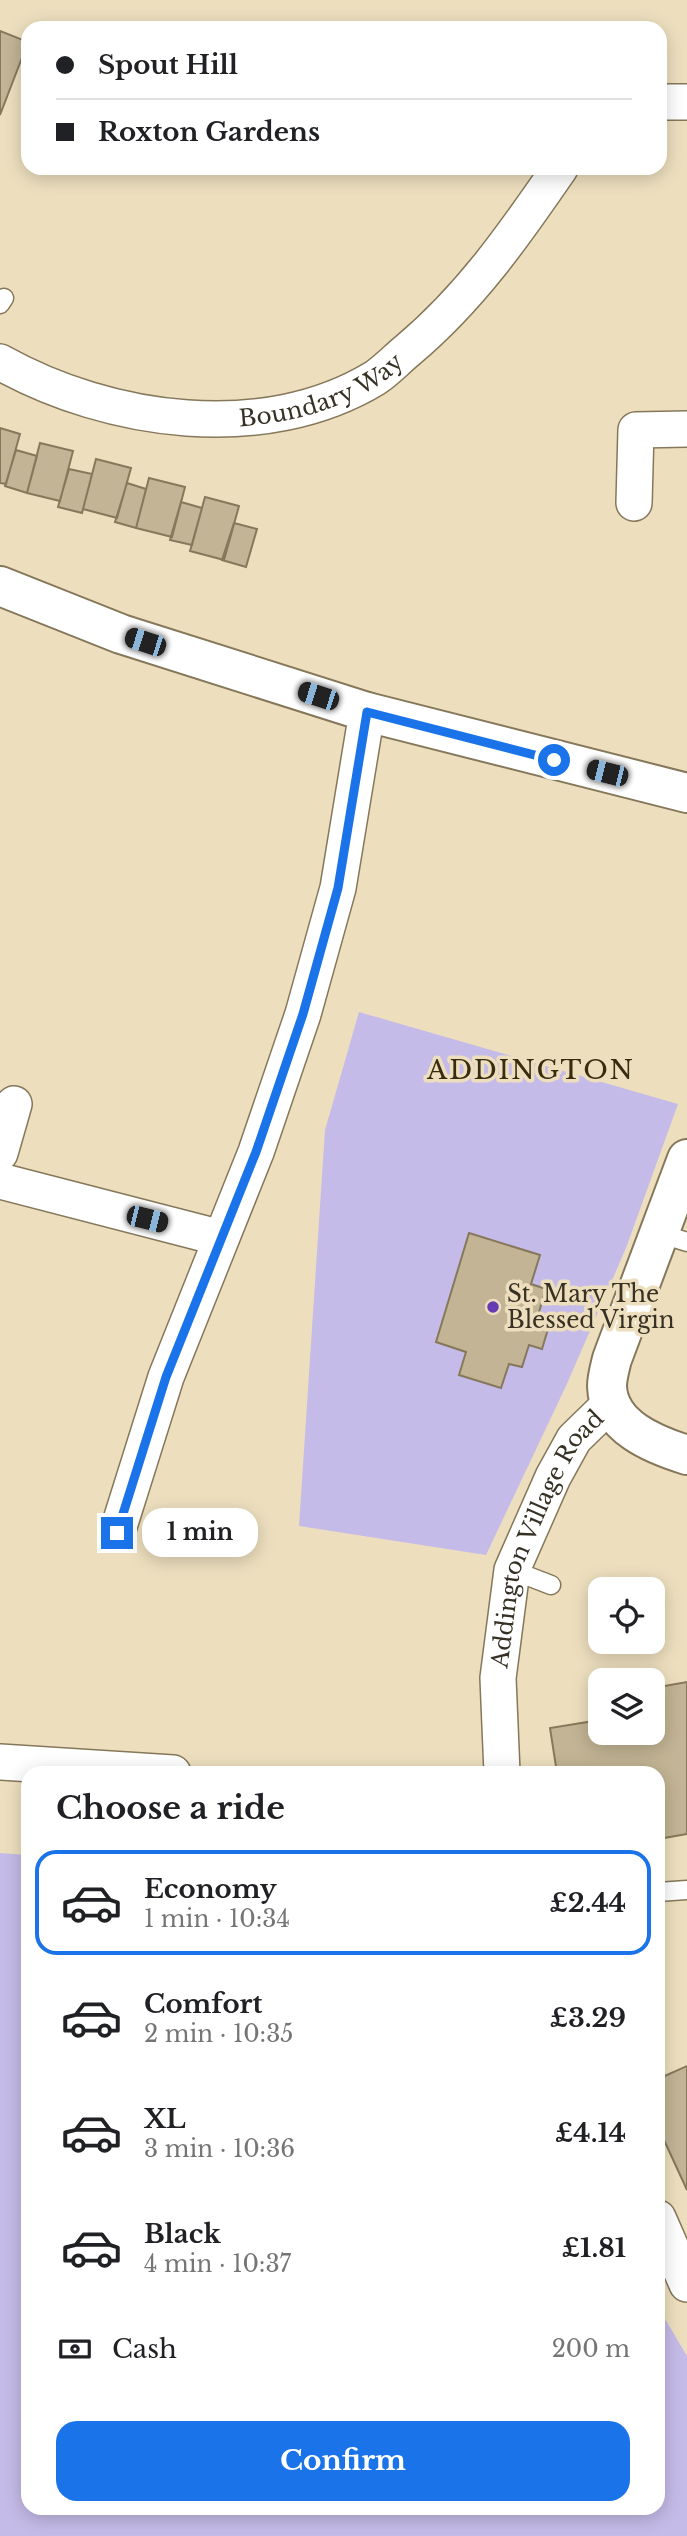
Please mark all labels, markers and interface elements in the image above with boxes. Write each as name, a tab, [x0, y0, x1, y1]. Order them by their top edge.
text: Spout Hill	[98, 49, 238, 81]
text: Roxton Gardens	[98, 116, 320, 148]
street label: Boundary Way	[238, 347, 409, 432]
car	[122, 626, 169, 658]
car	[295, 680, 342, 712]
route start	[538, 744, 570, 776]
car	[585, 758, 630, 788]
district label: ADDINGTON	[426, 1054, 635, 1086]
car	[125, 1204, 170, 1234]
place label: St. Mary The Blessed Virgin	[507, 1280, 675, 1334]
marker: St. Mary The Blessed Virgin	[485, 1299, 501, 1315]
street label: Addington Village Road	[485, 1404, 609, 1671]
callout: 1 min	[142, 1508, 257, 1558]
route end	[101, 1517, 133, 1549]
text: 1 min	[167, 1518, 233, 1546]
map controls	[588, 1577, 665, 1745]
button: locate	[588, 1577, 665, 1654]
button: layers	[588, 1668, 665, 1745]
text: Choose a ride	[56, 1788, 285, 1828]
icon: car	[60, 1871, 123, 1934]
text: Economy	[144, 1873, 277, 1905]
text: £2.44	[549, 1887, 626, 1919]
text: 1 min · 10:34	[144, 1905, 290, 1933]
icon: car	[60, 1986, 123, 2049]
text: Comfort	[144, 1988, 262, 2020]
text: £3.29	[550, 2002, 626, 2034]
text: 2 min · 10:35	[144, 2020, 293, 2048]
icon: car	[60, 2101, 123, 2164]
text: XL	[144, 2103, 186, 2135]
text: £4.14	[555, 2117, 626, 2149]
text: 3 min · 10:36	[144, 2135, 295, 2163]
icon: car	[60, 2216, 123, 2279]
text: Black	[144, 2218, 221, 2250]
text: £1.81	[562, 2232, 626, 2264]
text: 4 min · 10:37	[144, 2250, 291, 2278]
icon: cash	[56, 2330, 94, 2368]
text: Cash	[112, 2333, 177, 2365]
text: 200 m	[552, 2335, 630, 2363]
button: Confirm	[56, 2421, 630, 2501]

